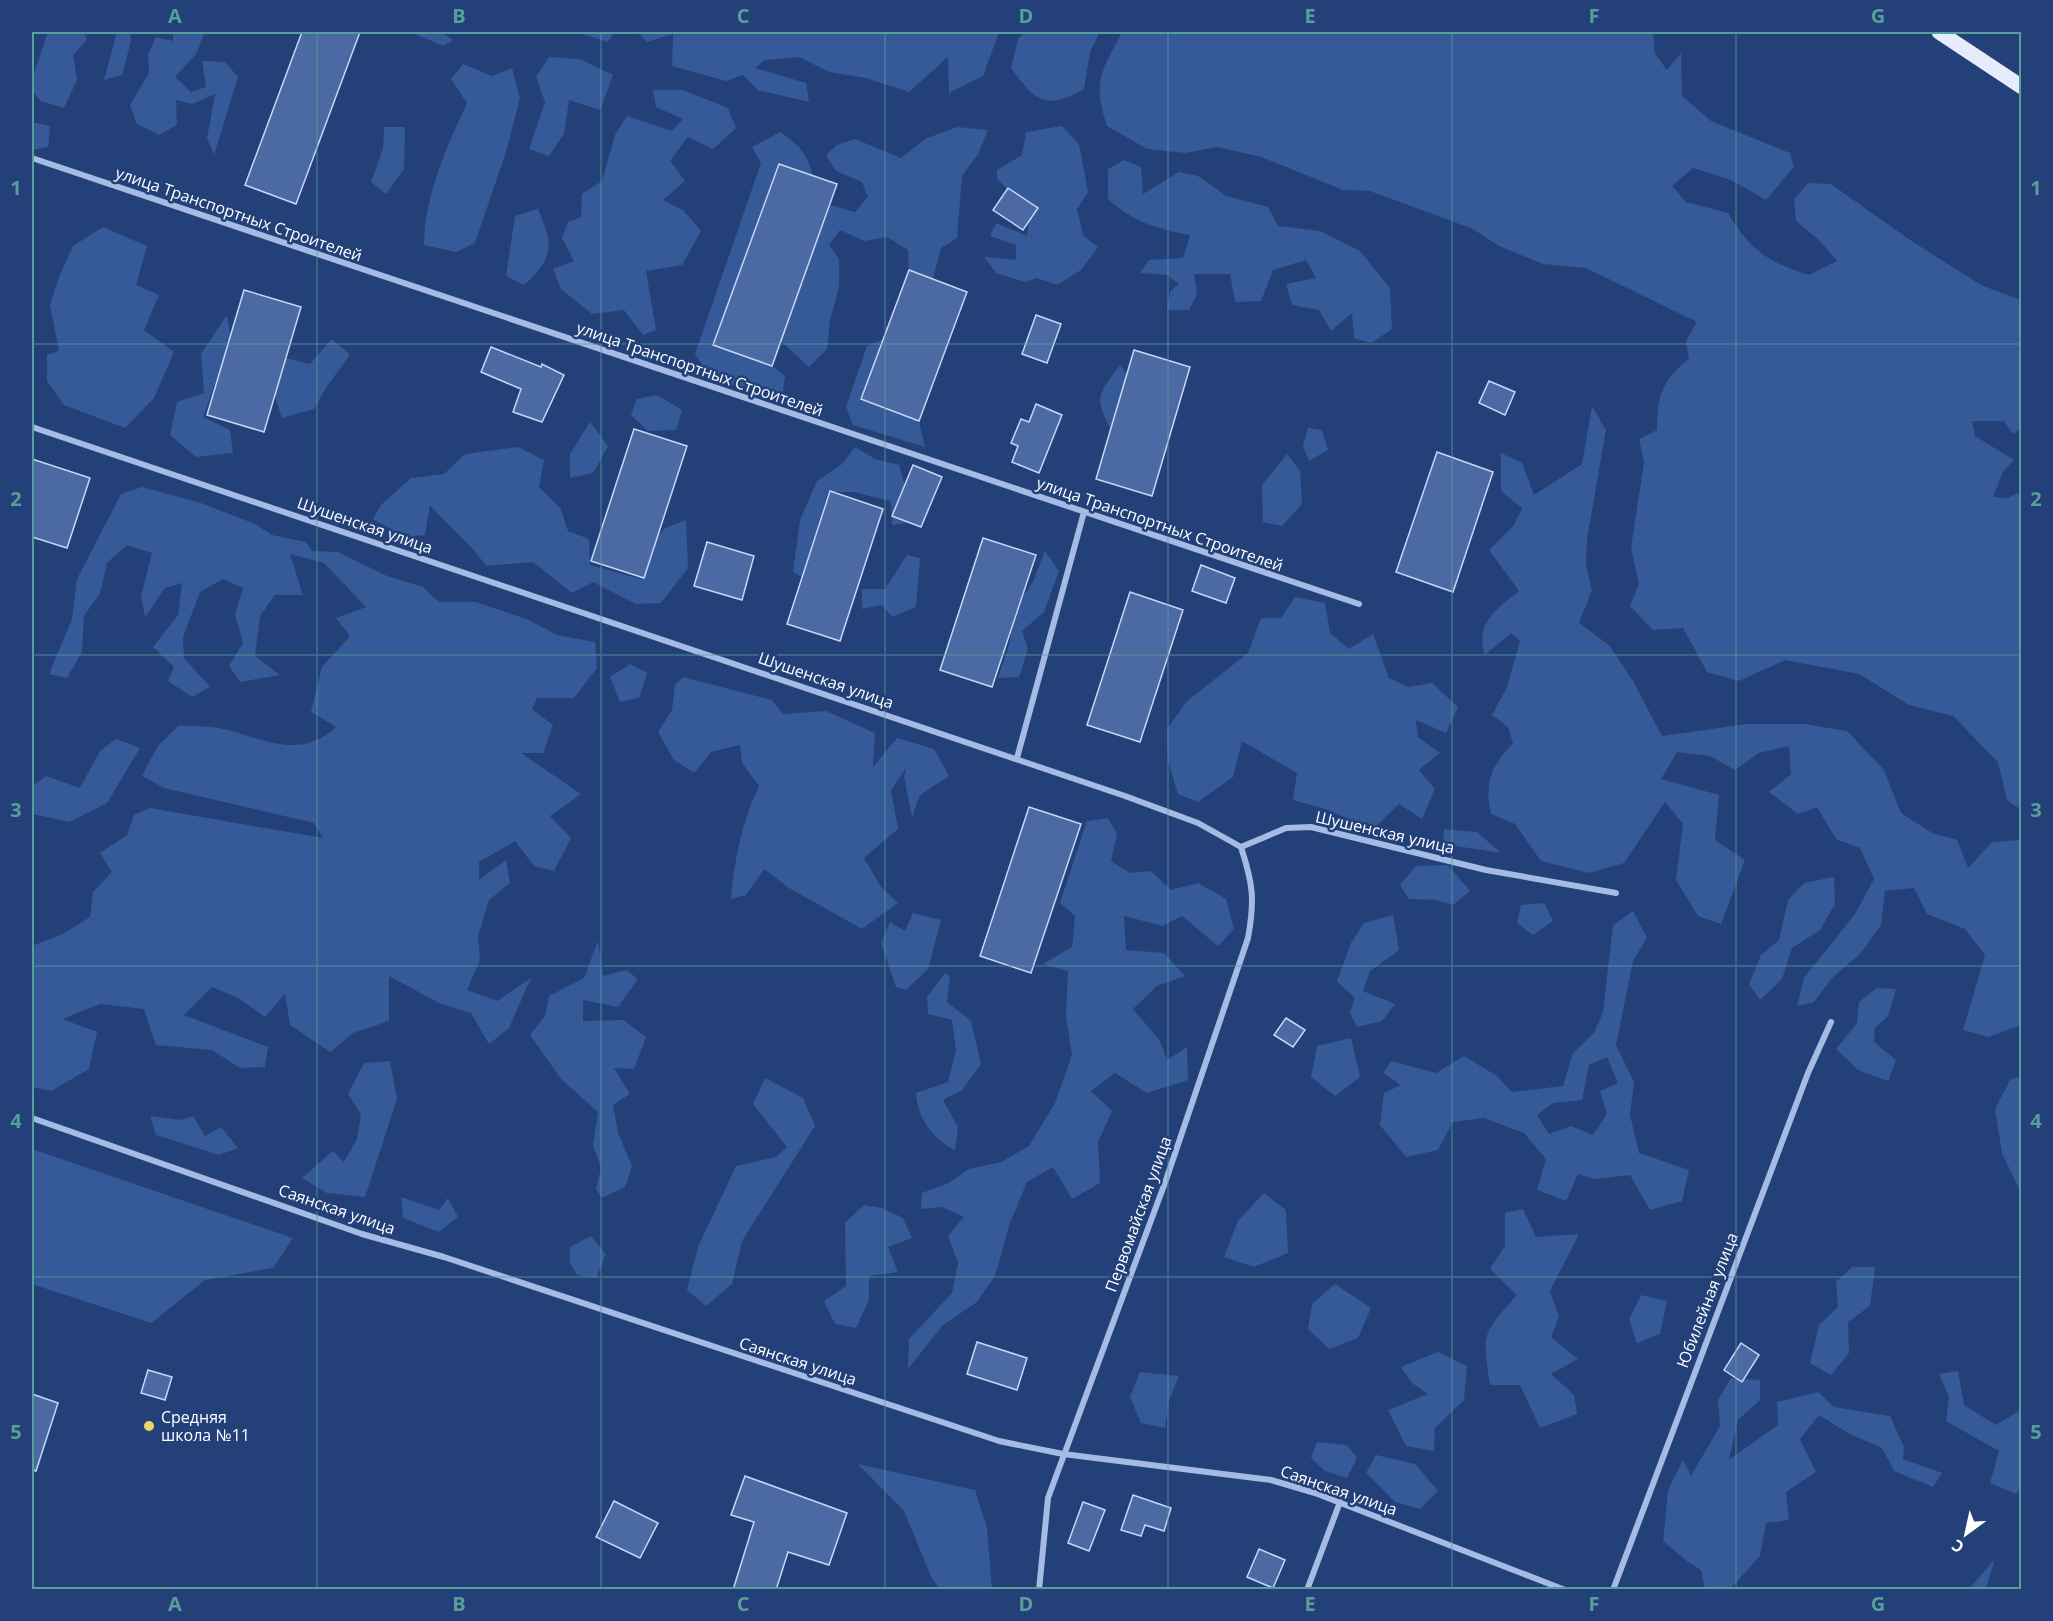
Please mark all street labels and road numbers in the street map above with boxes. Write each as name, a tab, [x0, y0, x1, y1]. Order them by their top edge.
street label: улица Транспортных Строителей	[113, 161, 365, 267]
street label: улица Транспортных Строителей	[574, 316, 826, 422]
street label: улица Транспортных Строителей	[1034, 471, 1286, 577]
street label: Шушенская улица	[294, 491, 436, 559]
street label: Шушенская улица	[755, 646, 897, 714]
street label: Шушенская улица	[1313, 805, 1457, 859]
street label: Первомайская улица	[1100, 1133, 1176, 1295]
street label: Саянская улица	[276, 1179, 398, 1239]
street label: Юбилейная улица	[1671, 1229, 1743, 1371]
street label: Саянская улица	[737, 1332, 859, 1390]
street label: Саянская улица	[1278, 1460, 1400, 1520]

